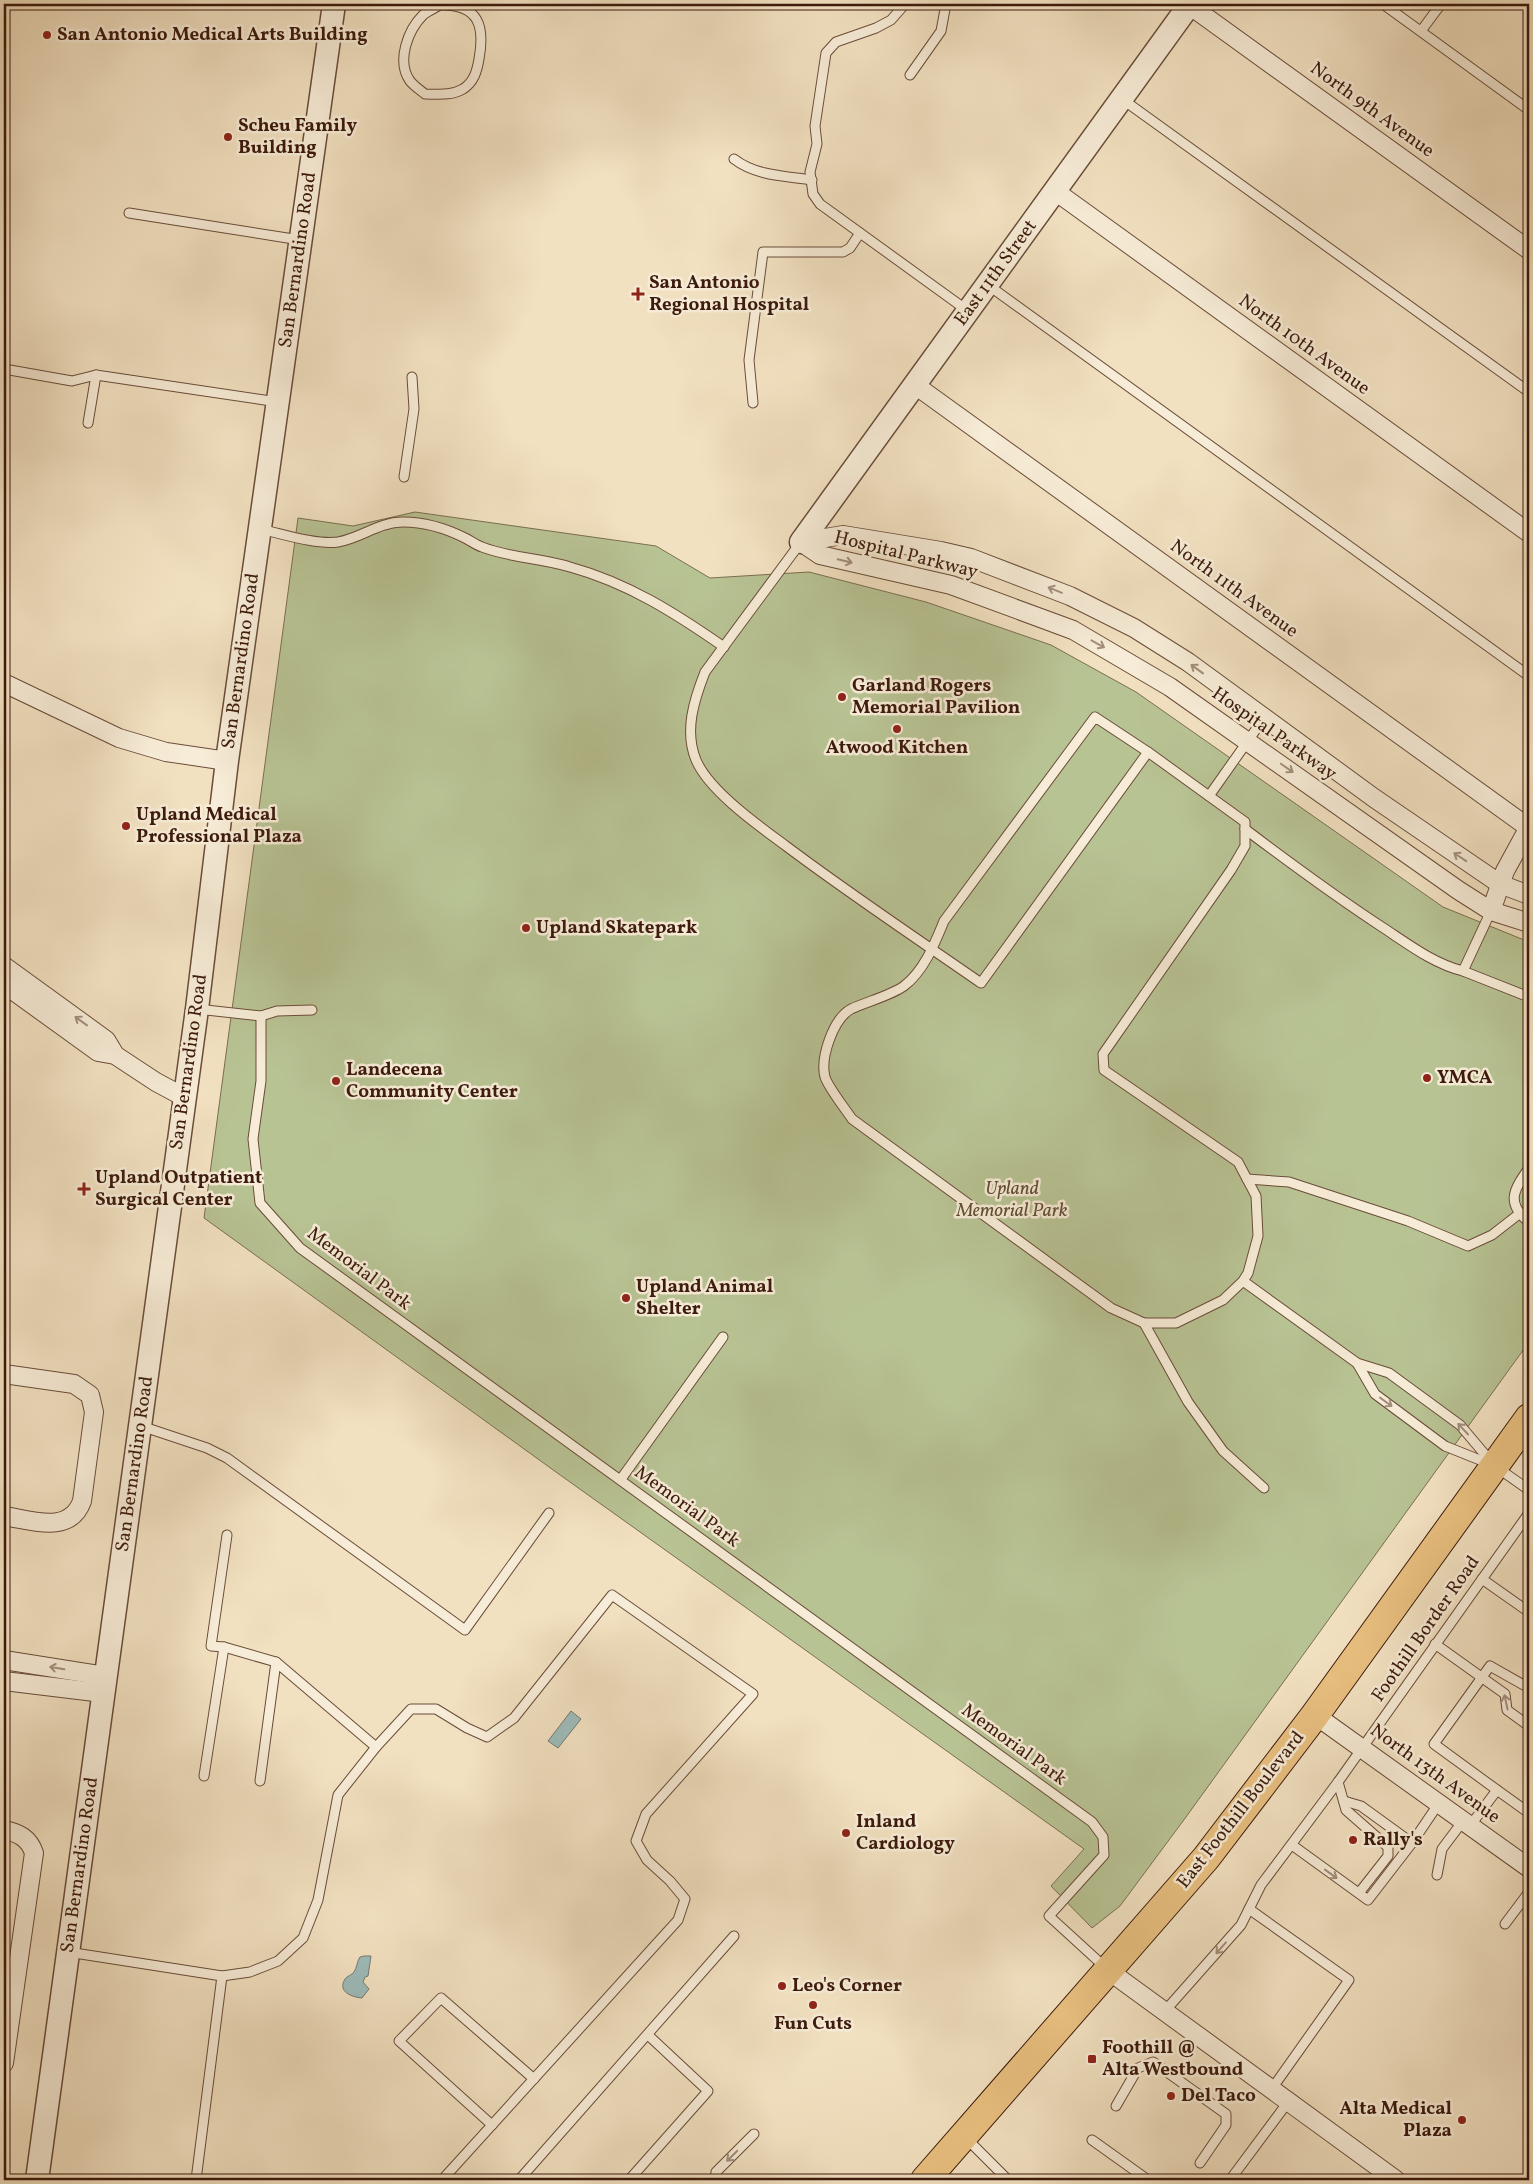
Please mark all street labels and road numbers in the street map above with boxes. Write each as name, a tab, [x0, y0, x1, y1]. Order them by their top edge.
street label: North 9th Avenue	[1305, 56, 1439, 164]
street label: San Bernardino Road	[273, 170, 323, 350]
street label: East 11th Street	[949, 214, 1044, 332]
street label: North 10th Avenue	[1233, 288, 1375, 402]
street label: Hospital Parkway	[831, 525, 981, 585]
street label: North 11th Avenue	[1165, 534, 1303, 644]
street label: San Bernardino Road	[216, 571, 266, 751]
street label: Hospital Parkway	[1206, 681, 1342, 787]
street label: San Bernardino Road	[164, 972, 214, 1152]
street label: Memorial Park	[301, 1221, 417, 1317]
street label: San Bernardino Road	[110, 1374, 160, 1554]
street label: Memorial Park	[629, 1460, 745, 1554]
street label: Foothill Border Road	[1366, 1551, 1486, 1707]
street label: Memorial Park	[956, 1698, 1072, 1792]
street label: North 13th Avenue	[1365, 1718, 1505, 1830]
street label: East Foothill Boulevard	[1171, 1726, 1311, 1894]
street label: San Bernardino Road	[55, 1775, 105, 1955]

